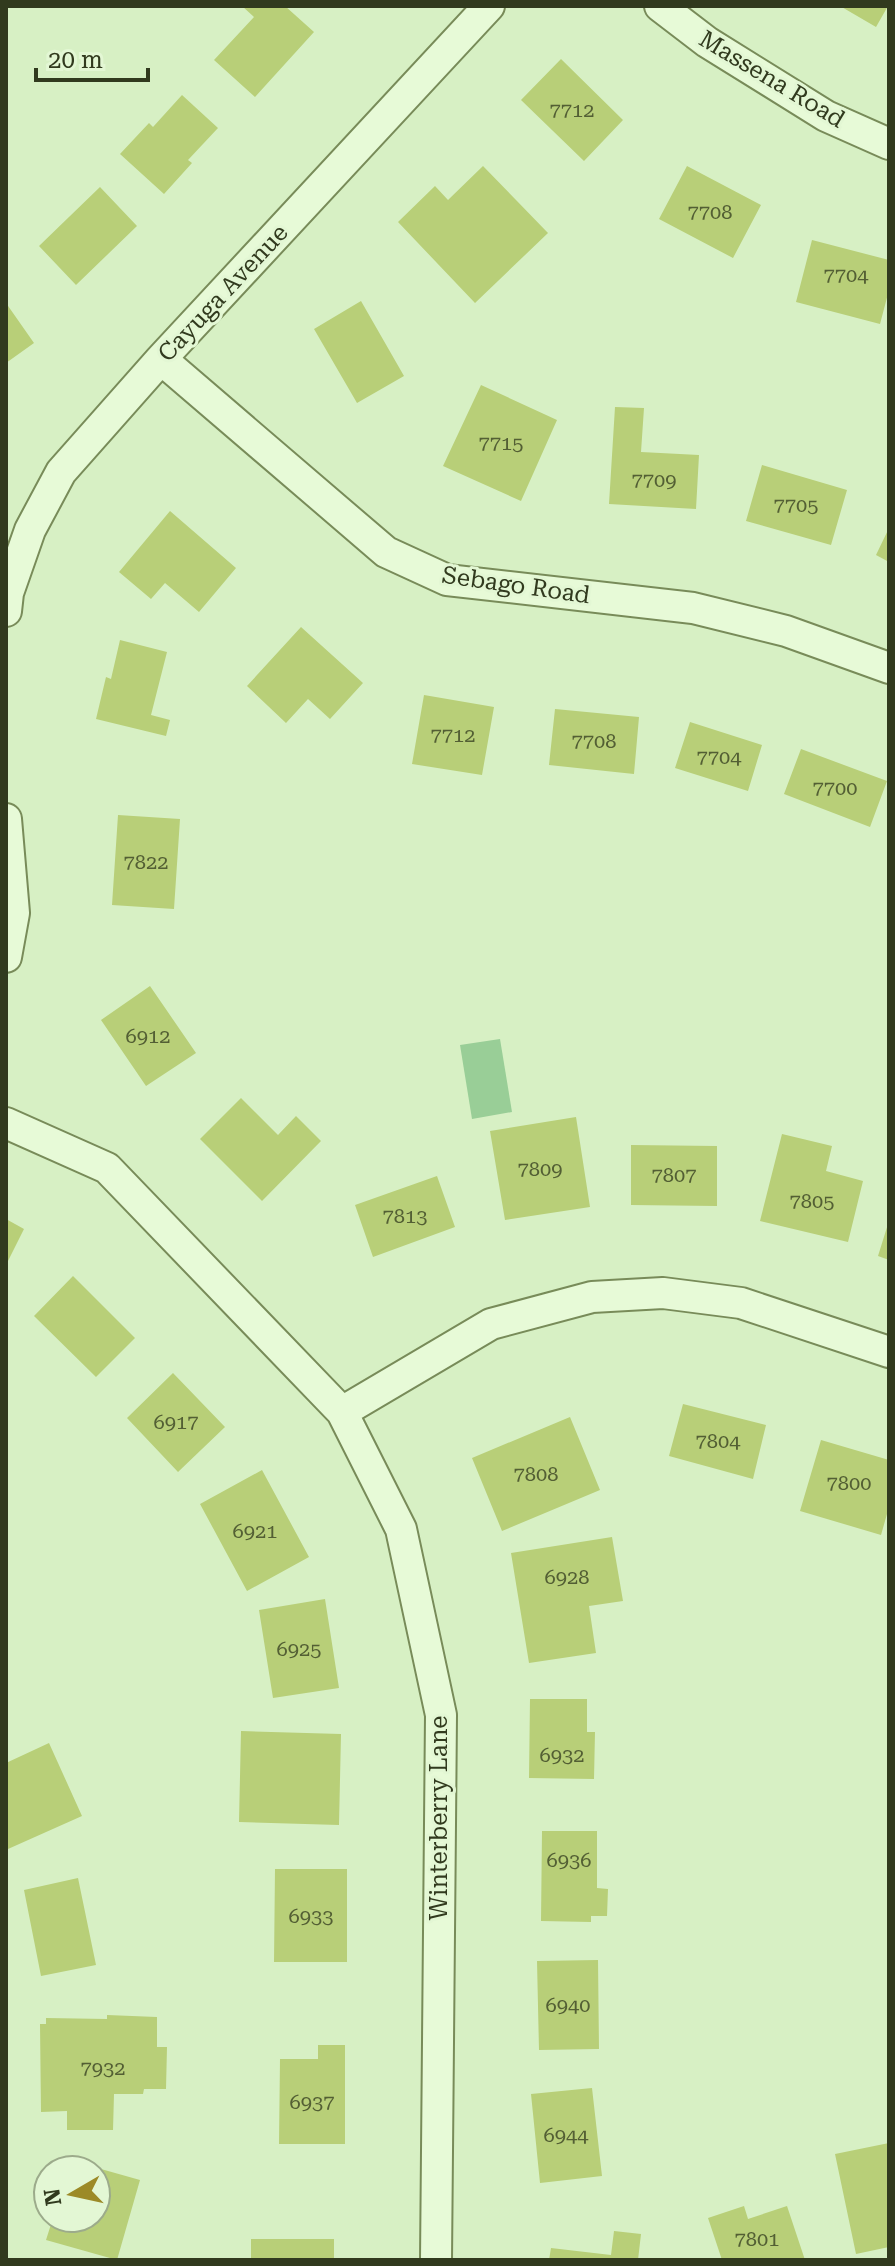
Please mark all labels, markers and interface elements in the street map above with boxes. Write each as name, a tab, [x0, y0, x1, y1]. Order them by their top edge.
street label: Massena Road	[694, 25, 850, 133]
scale bar	[36, 32, 148, 82]
text: 20 m	[48, 46, 103, 74]
house number: 7712	[550, 98, 594, 122]
house number: 7708	[688, 200, 732, 224]
street label: Cayuga Avenue	[152, 219, 294, 367]
house number: 7704	[824, 263, 869, 287]
house number: 7715	[479, 431, 523, 455]
house number: 7709	[632, 468, 676, 492]
house number: 7705	[774, 493, 818, 517]
street label: Sebago Road	[440, 561, 592, 609]
house number: 7712	[431, 723, 475, 747]
house number: 7708	[572, 729, 616, 753]
house number: 7704	[697, 745, 742, 769]
house number: 7700	[813, 776, 857, 800]
house number: 7822	[124, 850, 168, 874]
house number: 6912	[126, 1024, 170, 1048]
house number: 7809	[518, 1157, 562, 1181]
house number: 7807	[652, 1163, 696, 1187]
house number: 7805	[790, 1189, 834, 1213]
house number: 7813	[383, 1204, 427, 1228]
house number: 6917	[154, 1410, 198, 1434]
house number: 7804	[696, 1429, 741, 1453]
house number: 7808	[514, 1462, 558, 1486]
house number: 7800	[827, 1471, 871, 1495]
house number: 6921	[233, 1519, 277, 1543]
house number: 6928	[545, 1565, 589, 1589]
house number: 6925	[277, 1637, 321, 1661]
street label: Winterberry Lane	[425, 1715, 453, 1921]
house number: 6932	[540, 1743, 584, 1767]
house number: 6936	[547, 1848, 591, 1872]
house number: 6933	[289, 1904, 333, 1928]
house number: 6940	[546, 1993, 590, 2017]
house number: 7932	[81, 2056, 125, 2080]
house number: 6937	[290, 2090, 334, 2114]
house number: 6944	[544, 2123, 589, 2147]
north arrow	[32, 2154, 112, 2234]
text: N	[39, 2187, 66, 2207]
house number: 7801	[735, 2227, 779, 2251]

